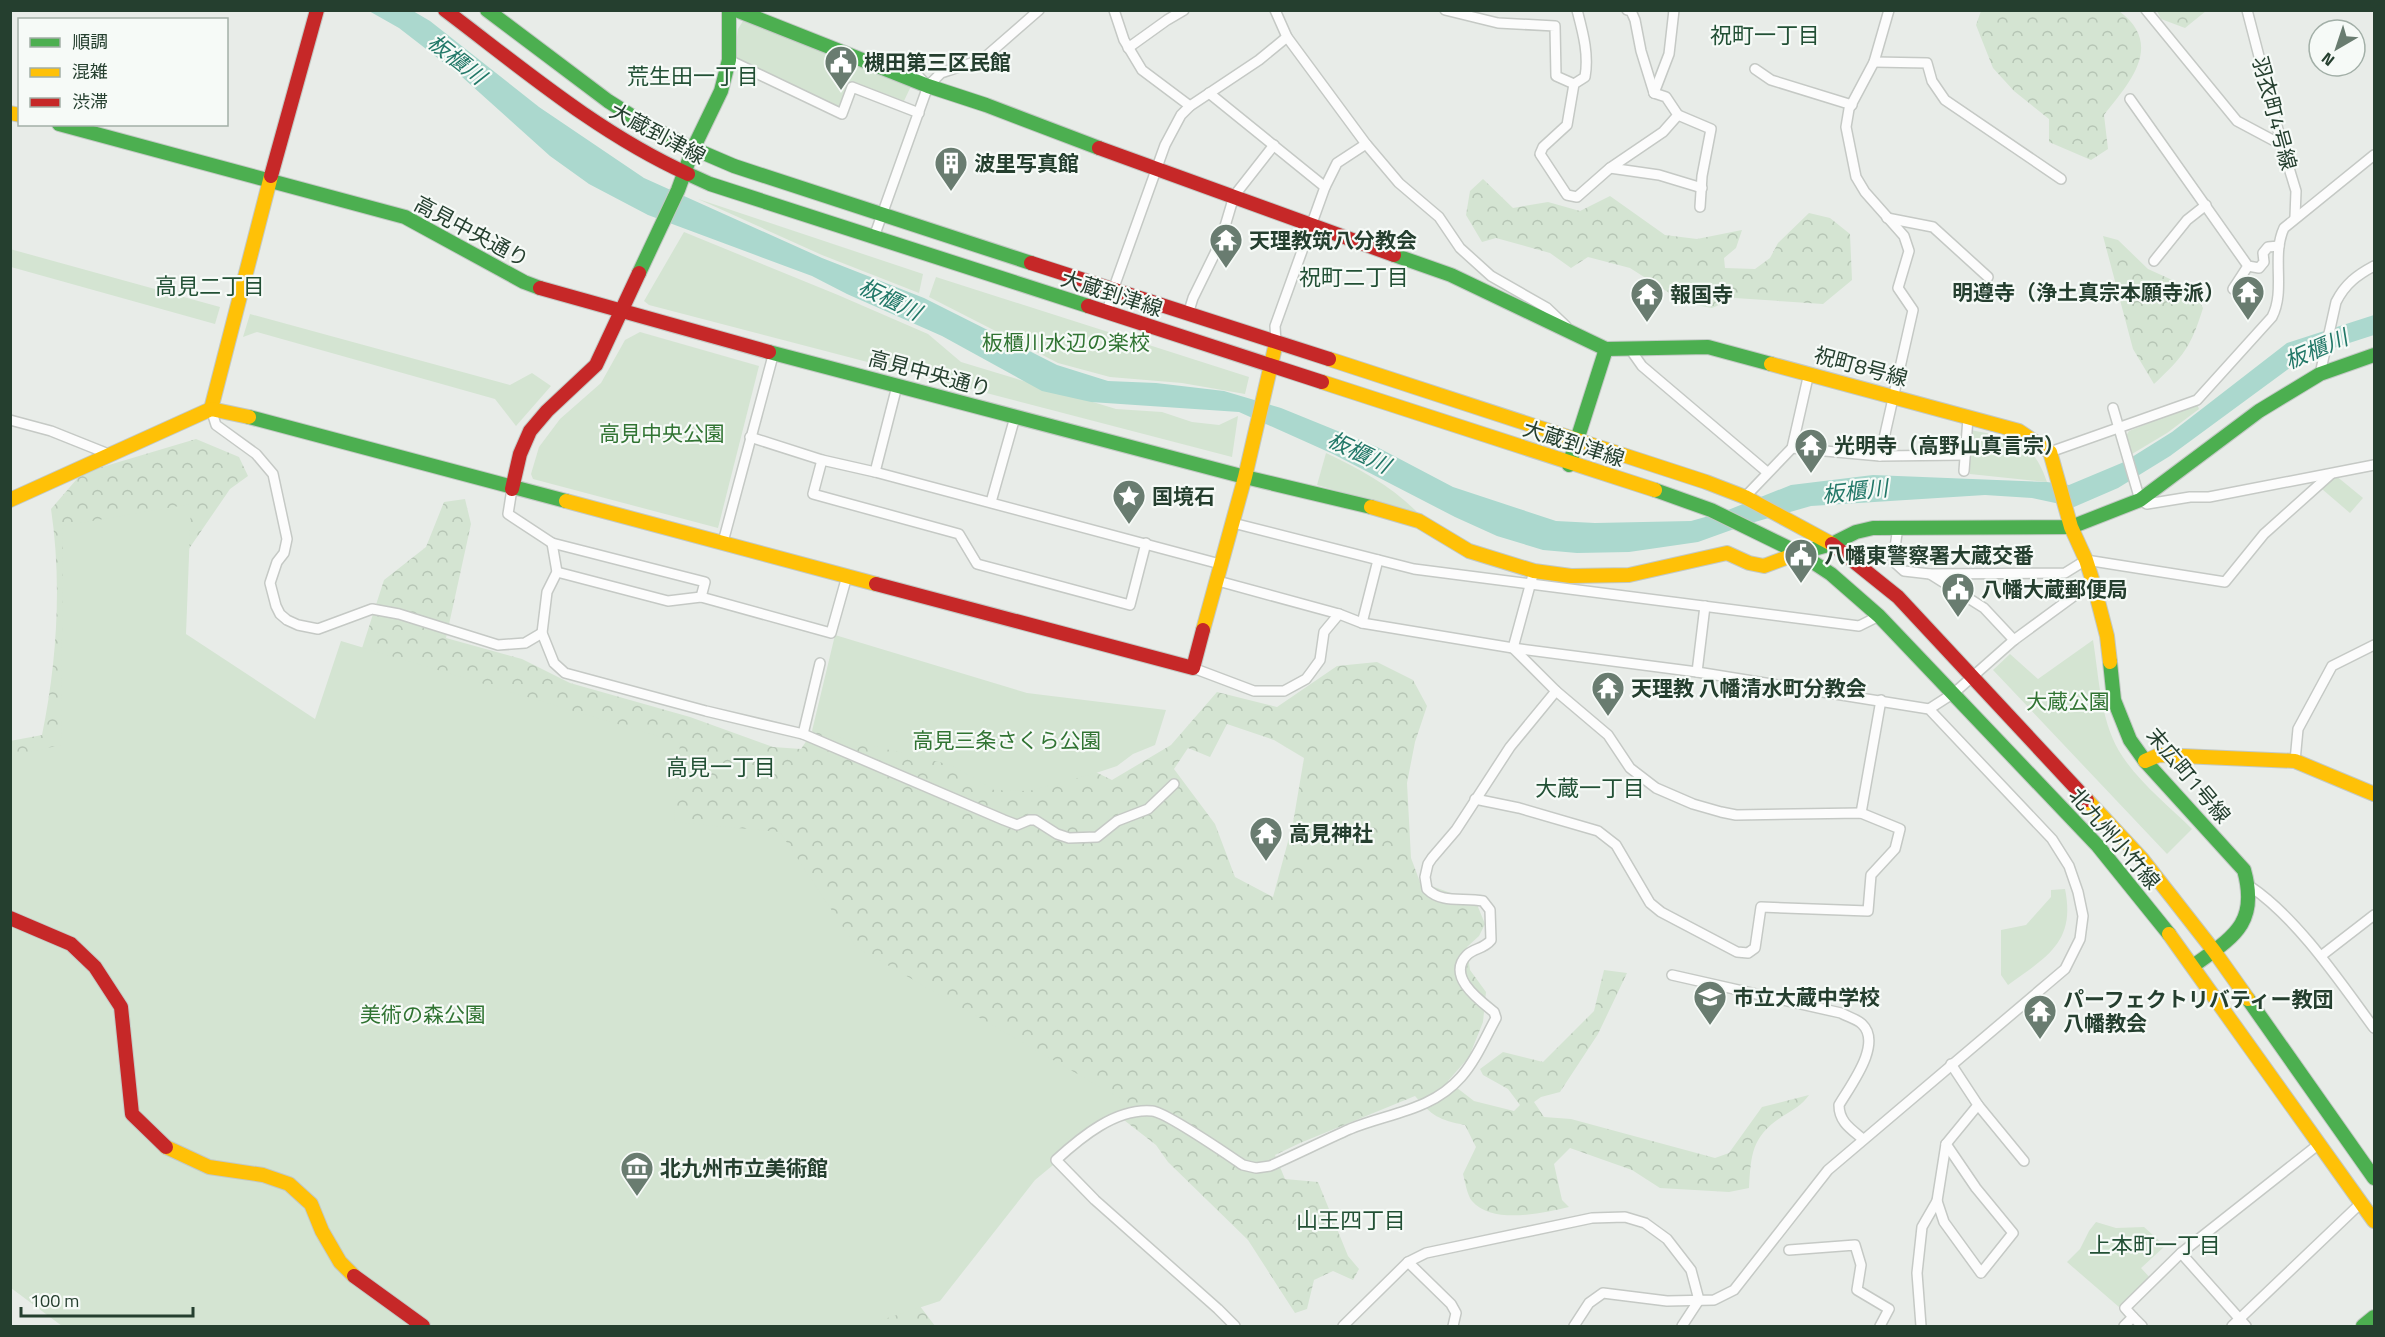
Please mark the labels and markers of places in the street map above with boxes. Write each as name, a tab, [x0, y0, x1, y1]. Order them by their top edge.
public building icon: 槻田第三区民館	[823, 44, 859, 91]
place label: 槻田第三区民館	[864, 46, 1011, 78]
building icon: 波里写真館	[933, 145, 969, 192]
place label: 波里写真館	[974, 147, 1079, 179]
temple icon: 天理教筑八分教会	[1208, 222, 1244, 269]
place label: 天理教筑八分教会	[1249, 224, 1417, 256]
temple icon: 明遵寺（浄土真宗本願寺派）	[2230, 274, 2266, 321]
temple icon: 報国寺	[1629, 276, 1665, 323]
place label: 明遵寺（浄土真宗本願寺派）	[1952, 276, 2225, 308]
place label: 報国寺	[1670, 278, 1733, 310]
temple icon: 光明寺（高野山真言宗）	[1793, 427, 1829, 474]
place label: 光明寺（高野山真言宗）	[1834, 429, 2065, 461]
place icon: 国境石	[1111, 478, 1147, 525]
place label: 国境石	[1152, 480, 1215, 512]
public building icon: 八幡東警察署大蔵交番	[1783, 537, 1819, 584]
place label: 八幡東警察署大蔵交番	[1824, 539, 2034, 571]
public building icon: 八幡大蔵郵便局	[1940, 571, 1976, 618]
place label: 八幡大蔵郵便局	[1981, 573, 2128, 605]
temple icon: 天理教 八幡清水町分教会	[1590, 670, 1626, 717]
place label: 天理教 八幡清水町分教会	[1631, 672, 1867, 704]
temple icon: 高見神社	[1248, 815, 1284, 862]
place label: 高見神社	[1289, 817, 1373, 849]
school or university icon: 市立大蔵中学校	[1692, 979, 1728, 1026]
place label: 市立大蔵中学校	[1733, 981, 1880, 1013]
place label: パーフェクトリバティー教団 八幡教会	[2063, 983, 2333, 1039]
temple icon: パーフェクトリバティー教団 八幡教会	[2022, 993, 2058, 1040]
museum icon: 北九州市立美術館	[619, 1150, 655, 1197]
place label: 北九州市立美術館	[660, 1152, 828, 1184]

